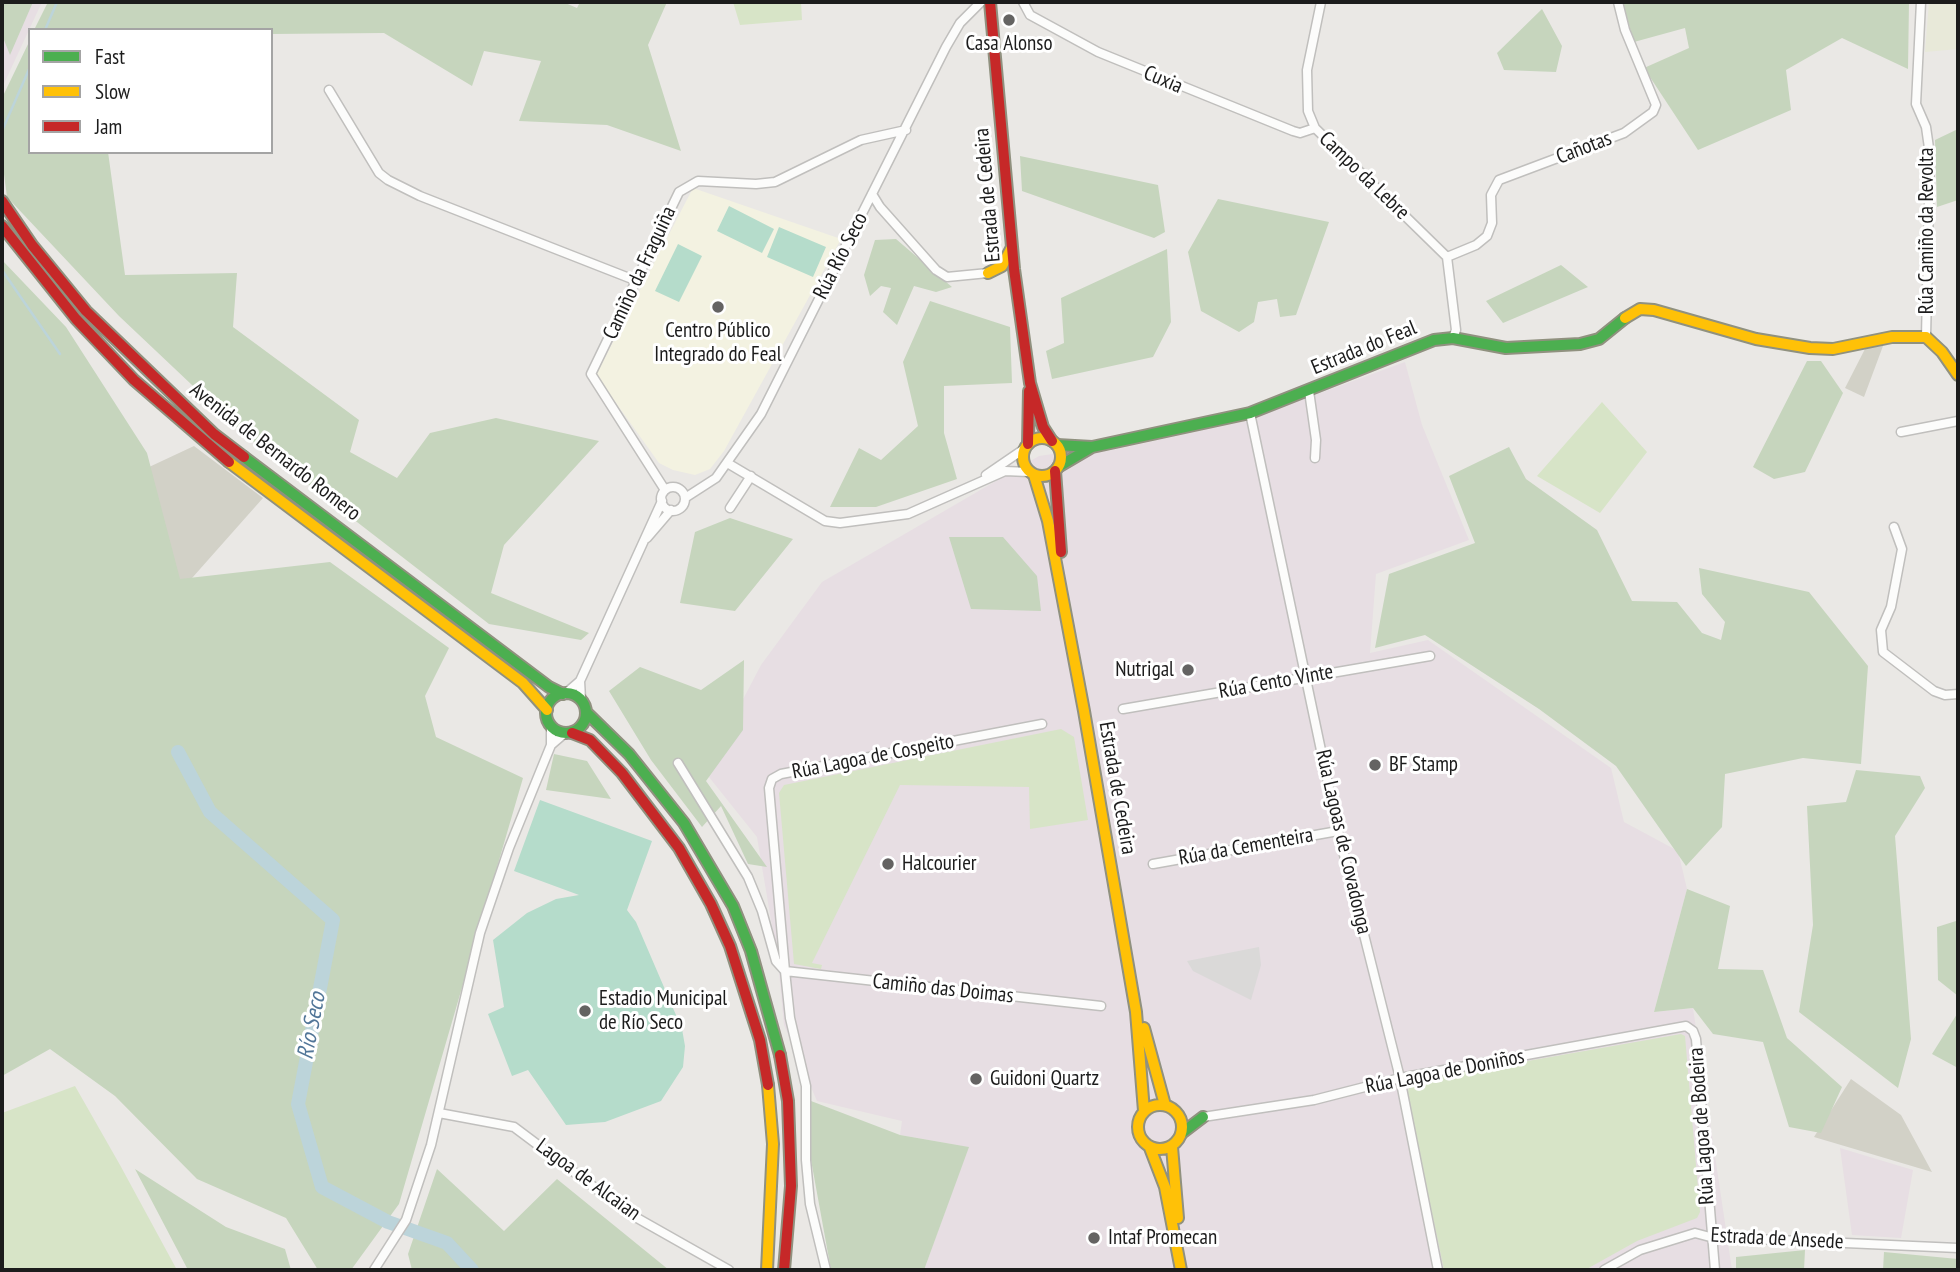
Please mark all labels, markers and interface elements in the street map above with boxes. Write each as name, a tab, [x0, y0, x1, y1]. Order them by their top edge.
marker: Casa Alonso	[1001, 12, 1017, 28]
legend	[28, 28, 273, 154]
place label: Casa Alonso	[966, 31, 1052, 57]
text: Fast	[95, 43, 125, 70]
street label: Cuxia	[1140, 61, 1186, 99]
text: Slow	[95, 78, 130, 105]
text: Jam	[95, 113, 122, 140]
street label: Cañotas	[1553, 126, 1615, 170]
street label: Estrada de Cedeira	[970, 127, 1006, 263]
street label: Campo da Lebre	[1314, 127, 1414, 225]
street label: Rúa Camiño da Revolta	[1914, 148, 1940, 314]
street label: Camiño da Fraguiña	[598, 202, 682, 344]
street label: Rúa Río Seco	[808, 208, 874, 304]
marker: Centro Público Integrado do Feal	[710, 299, 726, 315]
street label: Estrada do Feal	[1308, 315, 1420, 381]
place label: Centro Público Integrado do Feal	[654, 318, 782, 368]
street label: Avenida de Bernardo Romero	[185, 377, 365, 527]
place label: Nutrigal	[1115, 657, 1174, 683]
street label: Rúa Cento Vinte	[1217, 660, 1335, 704]
marker: Nutrigal	[1180, 662, 1196, 678]
street label: Estrada de Cedeira	[1093, 720, 1141, 856]
street label: Rúa Lagoa de Cospeito	[790, 729, 956, 785]
street label: Rúa Lagoas de Covadonga	[1310, 747, 1376, 937]
place label: BF Stamp	[1389, 752, 1458, 778]
marker: BF Stamp	[1367, 757, 1383, 773]
street label: Rúa da Cementeira	[1177, 823, 1315, 871]
place label: Halcourier	[902, 851, 977, 877]
marker: Halcourier	[880, 856, 896, 872]
street label: Camiño das Doimas	[871, 969, 1015, 1009]
place label: Estadio Municipal de Río Seco	[599, 986, 727, 1036]
water label: Río Seco	[292, 990, 332, 1062]
marker: Estadio Municipal de Río Seco	[577, 1003, 593, 1019]
street label: Rúa Lagoa de Doniños	[1363, 1044, 1527, 1100]
street label: Rúa Lagoa de Bodeira	[1684, 1047, 1720, 1205]
place label: Guidoni Quartz	[990, 1066, 1099, 1092]
marker: Guidoni Quartz	[968, 1071, 984, 1087]
street label: Lagoa de Alcaian	[531, 1134, 645, 1226]
street label: Estrada de Ansede	[1710, 1223, 1844, 1255]
place label: Intaf Promecan	[1108, 1225, 1217, 1251]
marker: Intaf Promecan	[1086, 1230, 1102, 1246]

